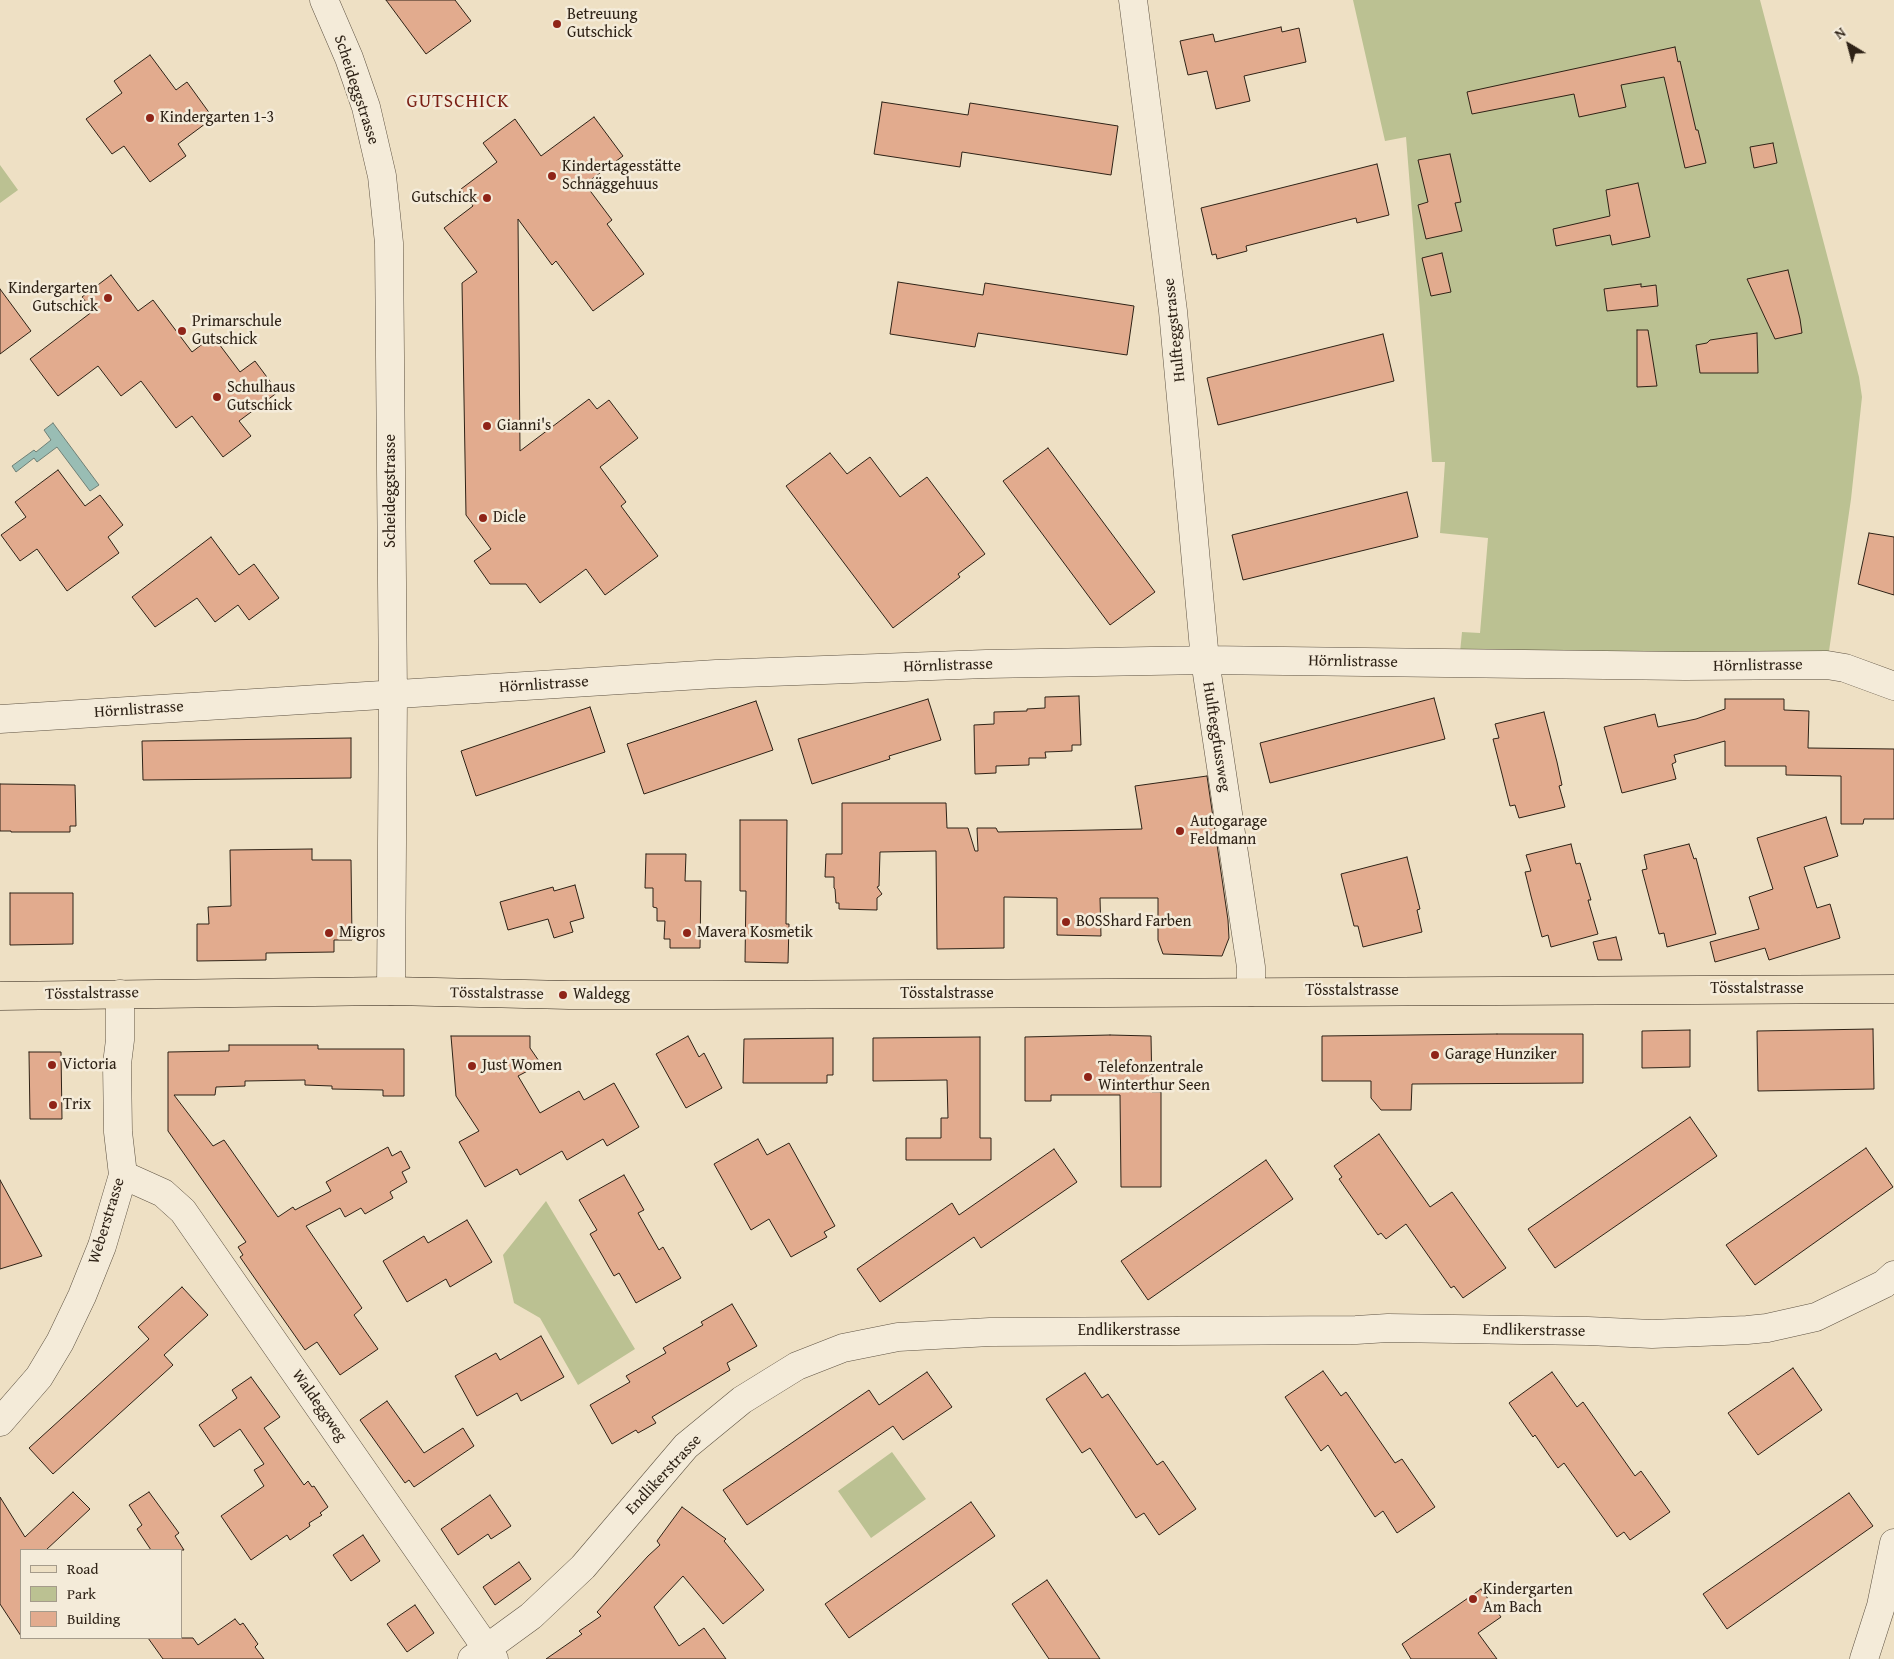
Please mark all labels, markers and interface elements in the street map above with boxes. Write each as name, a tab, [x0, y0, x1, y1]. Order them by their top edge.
place label: Betreuung Gutschick	[567, 5, 637, 43]
marker: Betreuung Gutschick	[551, 18, 563, 30]
north arrow	[1824, 20, 1874, 70]
text: N	[1830, 22, 1850, 44]
street label: Scheideggstrasse	[329, 33, 383, 147]
district label: GUTSCHICK	[405, 91, 511, 113]
place label: Kindergarten 1-3	[160, 108, 274, 128]
marker: Kindergarten 1-3	[144, 112, 156, 124]
place label: Kindertagesstätte Schnäggehuus	[562, 157, 681, 195]
marker: Kindertagesstätte Schnäggehuus	[546, 170, 558, 182]
place label: Gutschick	[412, 188, 477, 208]
marker: Gutschick	[481, 192, 493, 204]
street label: Hulfteggstrasse	[1160, 277, 1190, 383]
place label: Kindergarten Gutschick	[8, 279, 98, 317]
marker: Kindergarten Gutschick	[102, 292, 114, 304]
place label: Primarschule Gutschick	[192, 312, 282, 350]
marker: Primarschule Gutschick	[176, 325, 188, 337]
place label: Schulhaus Gutschick	[227, 378, 295, 416]
marker: Schulhaus Gutschick	[211, 391, 223, 403]
place label: Gianni's	[497, 416, 551, 436]
marker: Gianni's	[481, 420, 493, 432]
street label: Scheideggstrasse	[381, 434, 401, 548]
place label: Dicle	[493, 508, 526, 528]
marker: Dicle	[477, 512, 489, 524]
street label: Hörnlistrasse	[1308, 652, 1398, 672]
street label: Hörnlistrasse	[903, 655, 993, 677]
street label: Hörnlistrasse	[1713, 656, 1803, 676]
street label: Hörnlistrasse	[499, 672, 589, 698]
street label: Hulfteggfussweg	[1198, 681, 1234, 793]
street label: Hörnlistrasse	[94, 697, 184, 723]
place label: Autogarage Feldmann	[1190, 812, 1267, 850]
marker: Autogarage Feldmann	[1174, 825, 1186, 837]
place label: BOSShard Farben	[1076, 912, 1192, 932]
marker: BOSShard Farben	[1060, 916, 1072, 928]
place label: Migros	[339, 923, 385, 943]
place label: Mavera Kosmetik	[697, 923, 813, 943]
marker: Migros	[323, 927, 335, 939]
marker: Mavera Kosmetik	[681, 927, 693, 939]
street label: Tösstalstrasse	[1710, 979, 1804, 999]
street label: Tösstalstrasse	[1305, 981, 1399, 1001]
street label: Tösstalstrasse	[45, 984, 139, 1004]
street label: Tösstalstrasse	[450, 984, 544, 1004]
street label: Tösstalstrasse	[900, 984, 994, 1004]
place label: Waldegg	[573, 985, 630, 1005]
marker: Waldegg	[557, 989, 569, 1001]
place label: Garage Hunziker	[1445, 1045, 1557, 1065]
marker: Garage Hunziker	[1429, 1049, 1441, 1061]
place label: Victoria	[62, 1055, 117, 1075]
place label: Just Women	[482, 1056, 562, 1076]
place label: Telefonzentrale Winterthur Seen	[1098, 1058, 1210, 1096]
marker: Victoria	[46, 1059, 58, 1071]
marker: Just Women	[466, 1060, 478, 1072]
marker: Telefonzentrale Winterthur Seen	[1082, 1071, 1094, 1083]
place label: Trix	[63, 1095, 91, 1115]
marker: Trix	[47, 1099, 59, 1111]
street label: Weberstrasse	[85, 1176, 129, 1266]
street label: Endlikerstrasse	[1078, 1321, 1180, 1341]
street label: Endlikerstrasse	[1482, 1321, 1586, 1341]
street label: Waldeggweg	[287, 1366, 351, 1446]
street label: Endlikerstrasse	[622, 1431, 706, 1519]
legend	[20, 1549, 182, 1639]
text: Road	[67, 1558, 98, 1579]
place label: Kindergarten Am Bach	[1483, 1580, 1573, 1618]
text: Park	[67, 1583, 96, 1604]
marker: Kindergarten Am Bach	[1467, 1593, 1479, 1605]
text: Building	[67, 1608, 120, 1629]

